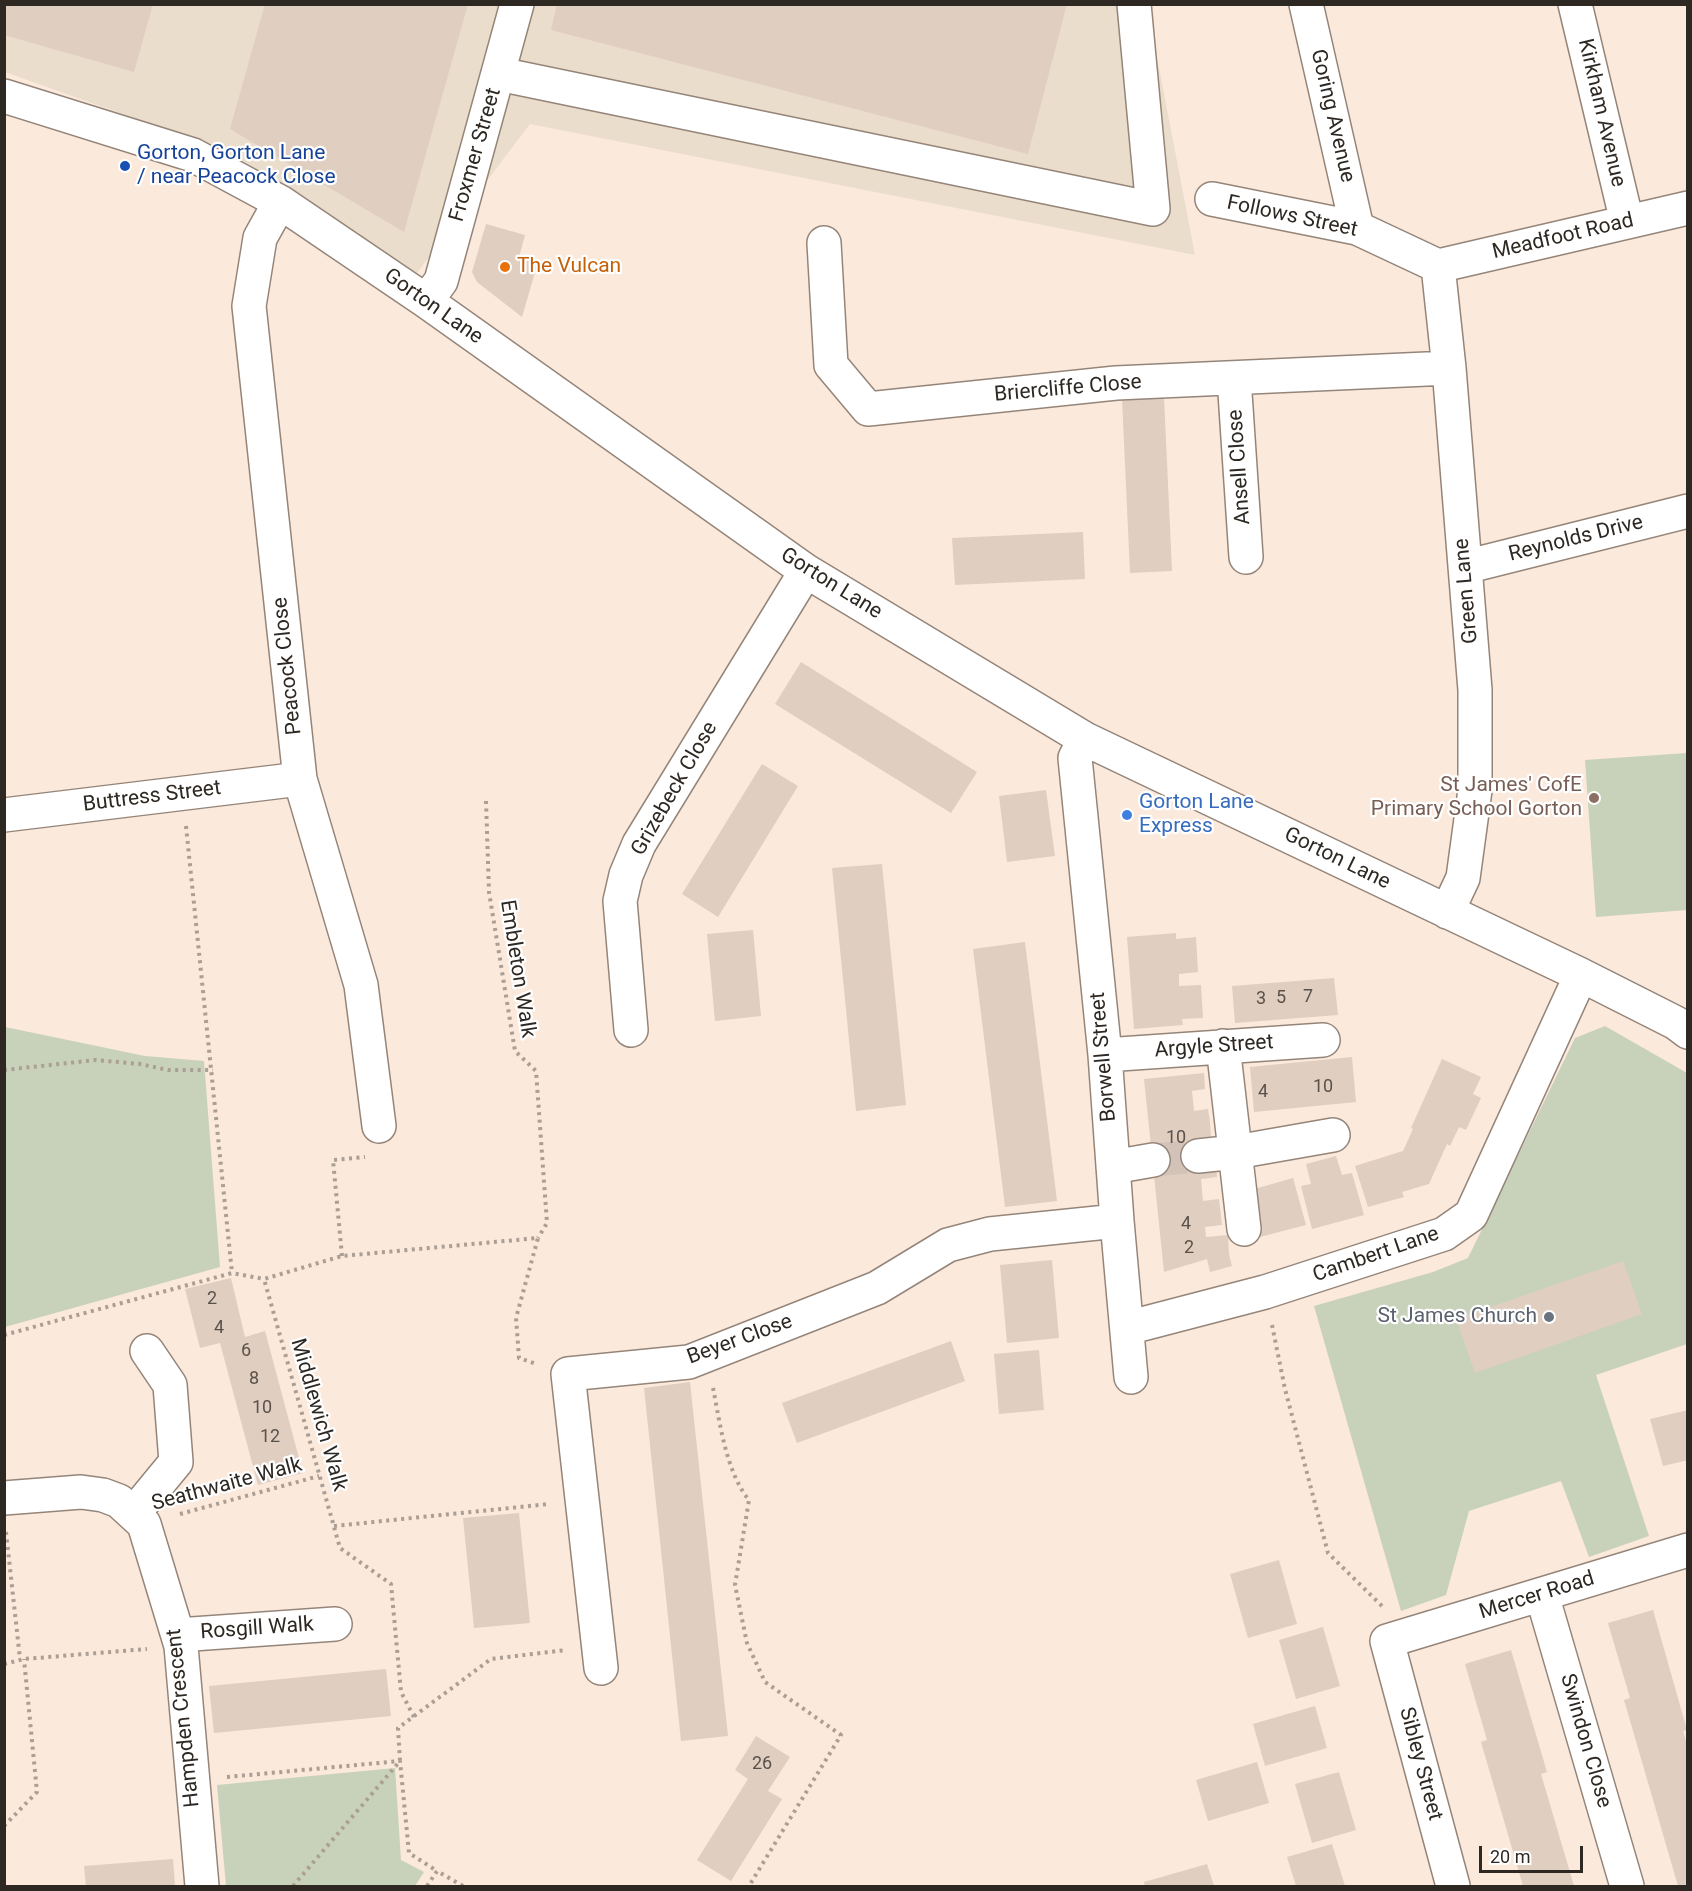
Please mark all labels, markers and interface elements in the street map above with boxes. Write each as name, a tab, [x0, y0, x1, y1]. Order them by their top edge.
street label: Kirkham Avenue	[1572, 36, 1630, 190]
street label: Goring Avenue	[1304, 47, 1360, 185]
street label: Froxmer Street	[445, 85, 507, 225]
place label: Gorton, Gorton Lane / near Peacock Close	[137, 141, 336, 191]
marker: Gorton, Gorton Lane / near Peacock Close	[118, 159, 132, 173]
street label: Follows Street	[1224, 191, 1360, 243]
street label: Meadfoot Road	[1490, 208, 1636, 266]
place label: The Vulcan	[517, 254, 621, 280]
marker: The Vulcan	[498, 260, 512, 274]
street label: Gorton Lane	[379, 264, 487, 350]
street label: Briercliffe Close	[993, 370, 1143, 408]
street label: Ansell Close	[1223, 409, 1257, 525]
street label: Reynolds Drive	[1506, 510, 1646, 568]
street label: Green Lane	[1450, 537, 1484, 645]
street label: Gorton Lane	[776, 543, 886, 625]
street label: Peacock Close	[268, 596, 308, 736]
street label: Grizebeck Close	[626, 718, 724, 860]
place label: St James' CofE Primary School Gorton	[1371, 773, 1582, 823]
street label: Buttress Street	[82, 776, 222, 818]
place label: Gorton Lane Express	[1139, 790, 1254, 840]
marker: St James' CofE Primary School Gorton	[1587, 791, 1601, 805]
marker: Gorton Lane Express	[1120, 808, 1134, 822]
street label: Gorton Lane	[1280, 823, 1394, 895]
street label: Embleton Walk	[494, 898, 540, 1040]
house number: 7	[1303, 986, 1313, 1008]
house number: 5	[1276, 987, 1286, 1009]
house number: 3	[1256, 988, 1266, 1010]
street label: Borwell Street	[1086, 991, 1122, 1123]
street label: Argyle Street	[1154, 1030, 1274, 1064]
house number: 10	[1313, 1076, 1333, 1098]
house number: 4	[1258, 1081, 1268, 1103]
house number: 10	[1166, 1127, 1186, 1149]
house number: 4	[1181, 1213, 1191, 1235]
street label: Cambert Lane	[1310, 1222, 1442, 1288]
house number: 2	[1184, 1237, 1194, 1259]
house number: 2	[207, 1288, 217, 1310]
place label: St James Church	[1378, 1304, 1537, 1330]
street label: Beyer Close	[684, 1309, 796, 1371]
marker: St James Church	[1542, 1310, 1556, 1324]
house number: 4	[214, 1317, 224, 1339]
street label: Middlewich Walk	[284, 1336, 352, 1494]
house number: 6	[241, 1340, 251, 1362]
house number: 8	[249, 1368, 259, 1390]
house number: 10	[252, 1397, 272, 1419]
house number: 12	[260, 1426, 280, 1448]
street label: Seathwaite Walk	[149, 1453, 305, 1517]
street label: Mercer Road	[1476, 1567, 1598, 1625]
street label: Rosgill Walk	[199, 1612, 315, 1646]
street label: Hampden Crescent	[162, 1627, 206, 1809]
street label: Swindon Close	[1554, 1671, 1616, 1811]
street label: Sibley Street	[1393, 1705, 1447, 1823]
house number: 26	[752, 1753, 772, 1775]
scale bar	[1482, 1834, 1586, 1872]
text: 20 m	[1490, 1846, 1530, 1867]

